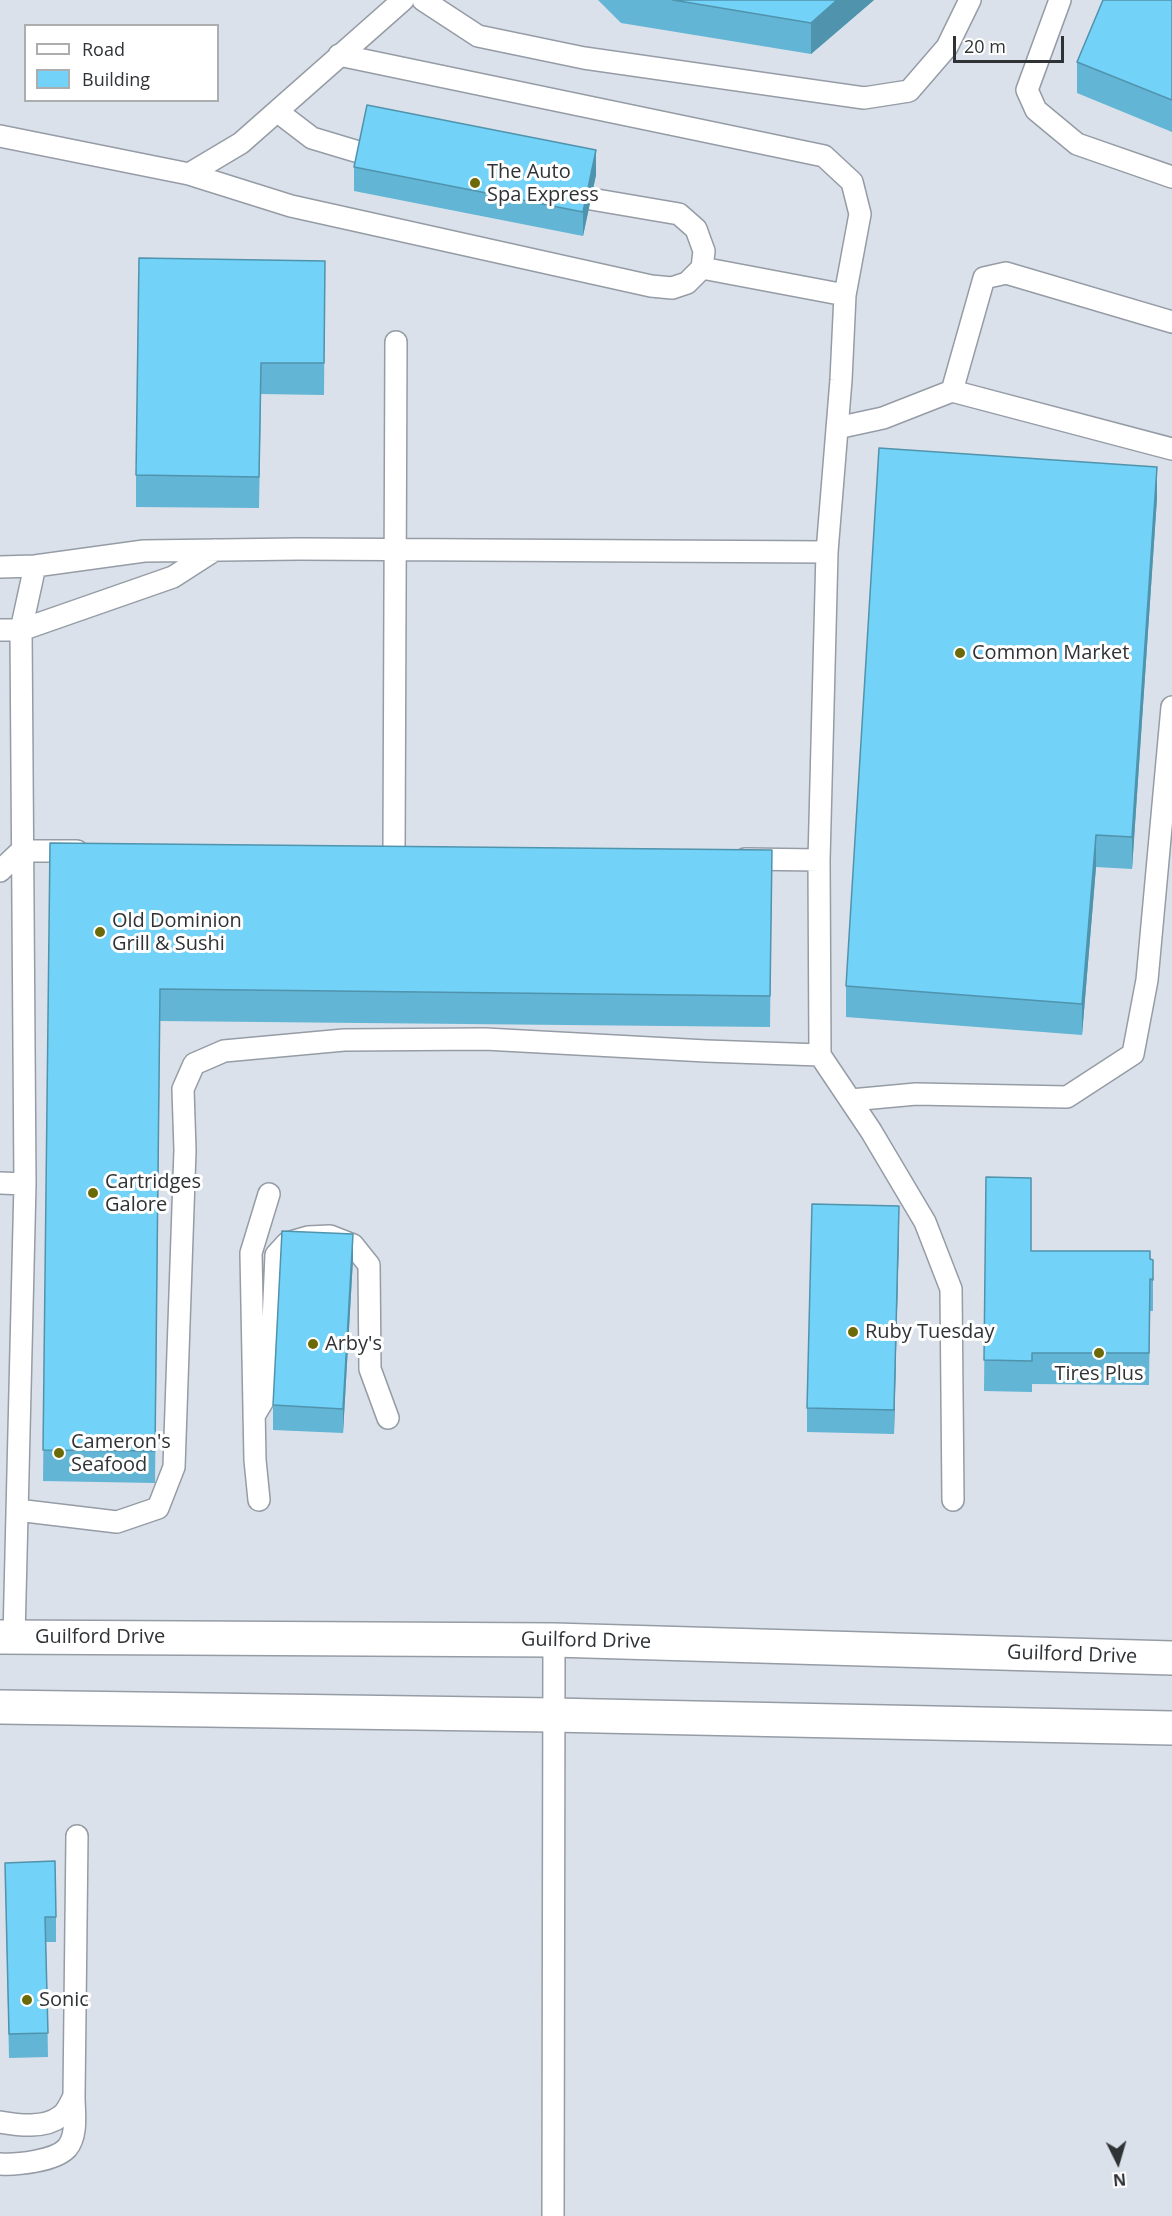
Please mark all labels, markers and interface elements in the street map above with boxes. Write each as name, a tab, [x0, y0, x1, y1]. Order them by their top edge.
legend	[24, 24, 219, 102]
scale bar	[956, 24, 1067, 62]
text: 20 m	[964, 34, 1006, 58]
text: Road	[82, 37, 125, 61]
text: Building	[82, 67, 150, 91]
place label: The Auto Spa Express	[487, 160, 599, 207]
marker: The Auto Spa Express	[468, 176, 482, 190]
place label: Common Market	[972, 641, 1129, 665]
marker: Common Market	[953, 646, 967, 660]
place label: Old Dominion Grill & Sushi	[112, 909, 242, 956]
marker: Old Dominion Grill & Sushi	[93, 925, 107, 939]
place label: Cartridges Galore	[105, 1170, 201, 1217]
marker: Cartridges Galore	[86, 1186, 100, 1200]
place label: Ruby Tuesday	[865, 1320, 994, 1344]
marker: Ruby Tuesday	[846, 1325, 860, 1339]
place label: Arby's	[325, 1332, 382, 1356]
marker: Arby's	[306, 1337, 320, 1351]
marker: Tires Plus	[1092, 1346, 1106, 1360]
place label: Tires Plus	[1054, 1362, 1144, 1386]
place label: Cameron's Seafood	[71, 1430, 171, 1477]
marker: Cameron's Seafood	[52, 1446, 66, 1460]
street label: Guilford Drive	[35, 1625, 165, 1649]
street label: Guilford Drive	[521, 1628, 651, 1654]
street label: Guilford Drive	[1007, 1641, 1137, 1669]
place label: Sonic	[39, 1988, 89, 2012]
marker: Sonic	[20, 1993, 34, 2007]
north arrow	[1088, 2132, 1148, 2192]
text: N	[1112, 2168, 1127, 2191]

